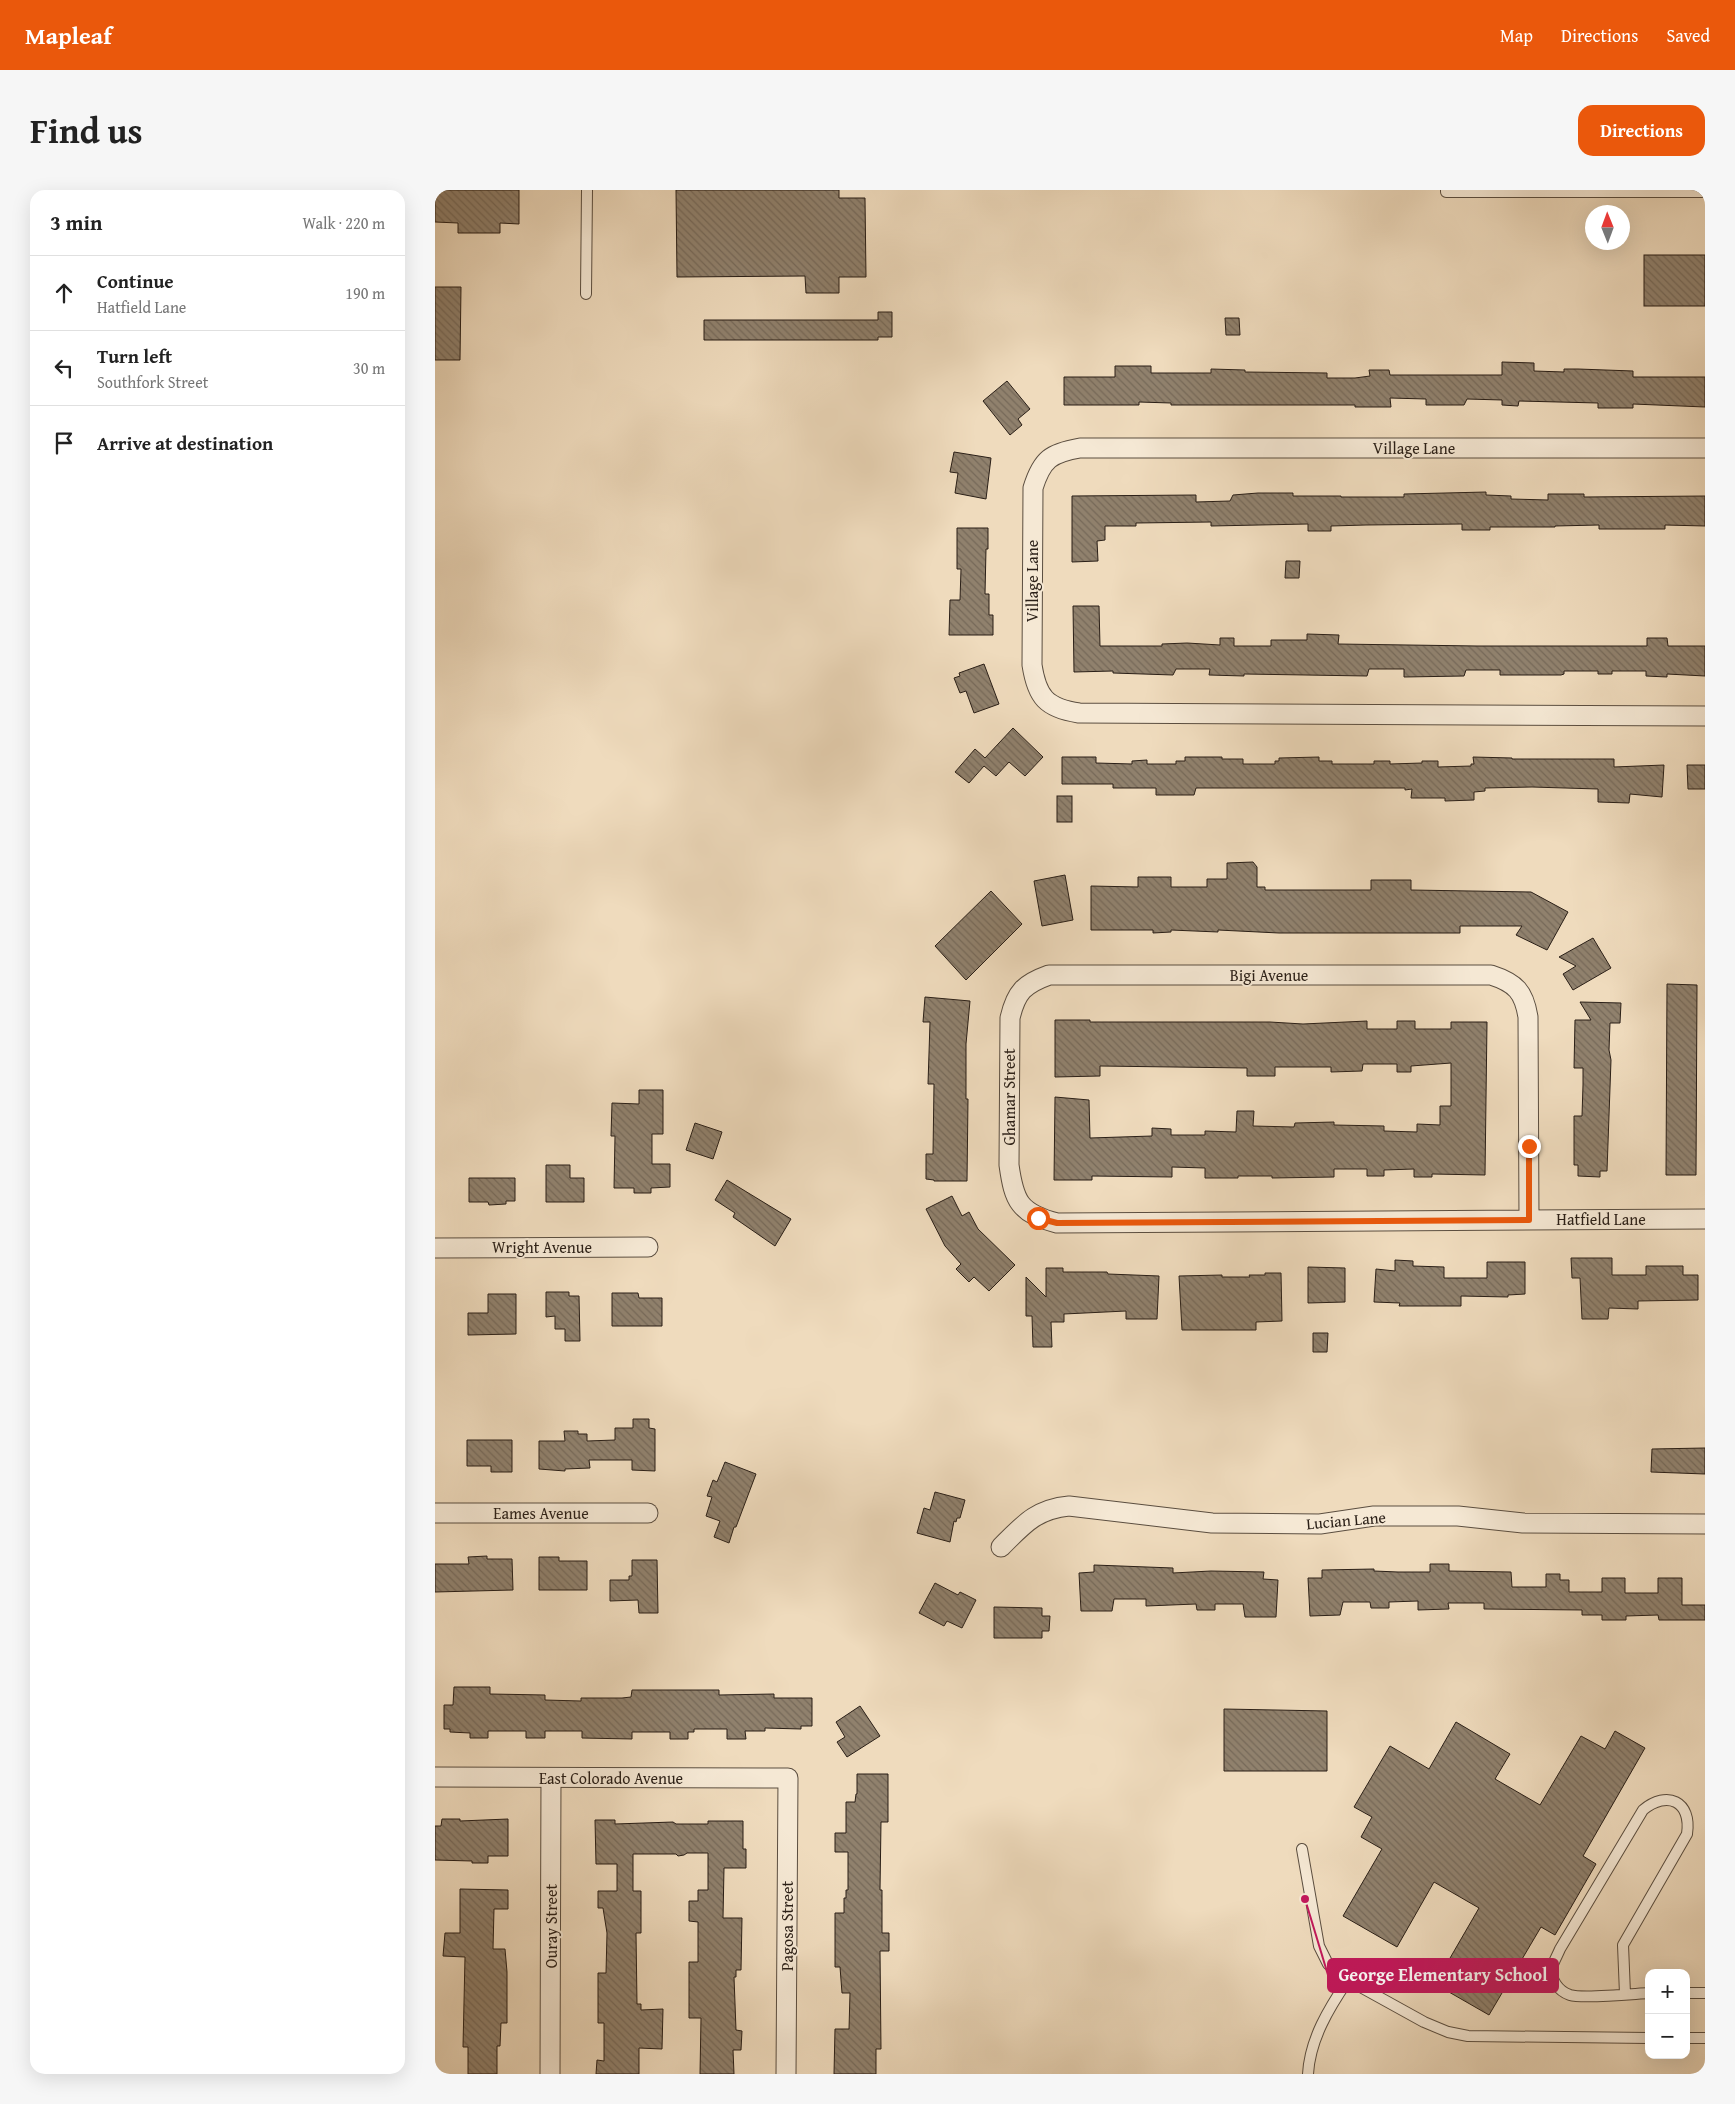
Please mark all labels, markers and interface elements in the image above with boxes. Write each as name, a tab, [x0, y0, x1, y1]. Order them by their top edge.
text: Mapleaf	[25, 18, 112, 53]
text: Map	[1500, 22, 1533, 49]
text: Directions	[1561, 22, 1638, 49]
text: Saved	[1666, 22, 1710, 49]
text: Find us	[30, 105, 143, 156]
button: Directions	[1578, 105, 1705, 156]
north arrow	[1585, 205, 1630, 250]
text: 3 min	[50, 207, 102, 238]
text: Walk · 220 m	[302, 211, 385, 235]
text: Continue	[97, 267, 174, 295]
icon: ahead	[50, 279, 78, 307]
text: 190 m	[345, 281, 385, 305]
text: Hatfield Lane	[97, 295, 186, 319]
text: Turn left	[97, 342, 172, 370]
icon: left	[50, 354, 78, 382]
text: 30 m	[353, 356, 385, 380]
text: Southfork Street	[97, 370, 208, 394]
icon: arrive	[50, 429, 78, 457]
text: Arrive at destination	[97, 429, 273, 457]
street label: Village Lane	[1373, 436, 1455, 460]
street label: Village Lane	[1020, 540, 1044, 622]
street label: Bigi Avenue	[1230, 963, 1308, 987]
street label: Ghamar Street	[997, 1048, 1021, 1146]
route end	[1518, 1135, 1541, 1158]
route start	[1027, 1207, 1050, 1230]
street label: Hatfield Lane	[1556, 1207, 1646, 1231]
street label: Wright Avenue	[492, 1235, 592, 1259]
street label: Eames Avenue	[493, 1501, 589, 1525]
street label: Lucian Lane	[1305, 1505, 1387, 1535]
street label: East Colorado Avenue	[539, 1766, 683, 1790]
street label: Pagosa Street	[775, 1881, 799, 1971]
street label: Ouray Street	[539, 1883, 563, 1968]
callout: George Elementary School	[1328, 1959, 1558, 1992]
text: George Elementary School	[1338, 1961, 1548, 1988]
map controls	[1645, 1969, 1690, 2059]
button: +	[1645, 1969, 1690, 2014]
button: −	[1645, 2014, 1690, 2059]

